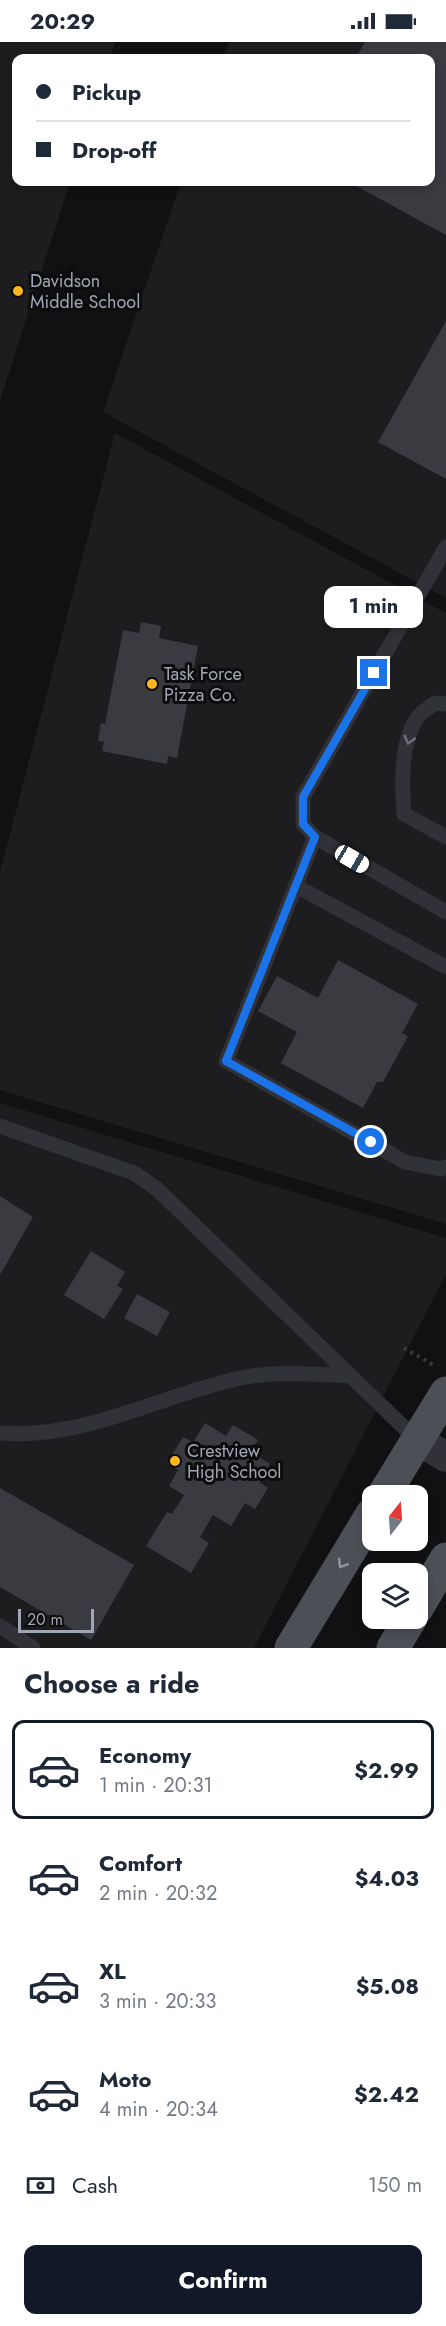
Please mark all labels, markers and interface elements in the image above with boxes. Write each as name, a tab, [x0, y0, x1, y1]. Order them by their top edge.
text: 20:29	[30, 5, 95, 37]
text: Pickup	[72, 76, 141, 108]
text: Drop-off	[72, 134, 156, 166]
place label: Davidson Middle School	[30, 268, 140, 315]
marker: Davidson Middle School	[11, 284, 25, 298]
callout: 1 min	[324, 586, 424, 628]
text: 1 min	[349, 592, 398, 621]
route end	[360, 659, 387, 686]
place label: Task Force Pizza Co.	[164, 661, 242, 708]
marker: Task Force Pizza Co.	[145, 677, 159, 691]
one-way arrow	[403, 735, 416, 745]
car	[332, 842, 372, 876]
route start	[357, 1128, 384, 1155]
place label: Crestview High School	[187, 1438, 281, 1485]
marker: Crestview High School	[168, 1454, 182, 1468]
north arrow	[362, 1485, 428, 1551]
map controls	[362, 1485, 428, 1629]
one-way arrow	[337, 1558, 349, 1568]
button: layers	[362, 1563, 428, 1629]
scale bar	[18, 1606, 94, 1634]
text: 20 m	[27, 1608, 63, 1631]
text: Choose a ride	[24, 1664, 199, 1703]
text: Economy	[99, 1739, 191, 1771]
icon: car	[27, 1743, 81, 1797]
text: $2.99	[354, 1754, 419, 1786]
text: 1 min · 20:31	[99, 1771, 213, 1800]
text: Comfort	[99, 1847, 182, 1879]
icon: car	[27, 1851, 81, 1905]
text: $4.03	[355, 1862, 419, 1894]
text: 2 min · 20:32	[99, 1879, 217, 1908]
text: XL	[99, 1955, 126, 1987]
icon: car	[27, 1959, 81, 2013]
text: $5.08	[356, 1970, 419, 2002]
text: 3 min · 20:33	[99, 1987, 216, 2016]
text: Moto	[99, 2063, 152, 2095]
icon: car	[27, 2067, 81, 2121]
text: $2.42	[354, 2078, 419, 2110]
text: 4 min · 20:34	[99, 2095, 218, 2124]
icon: cash	[24, 2169, 57, 2202]
text: Cash	[72, 2169, 118, 2201]
text: 150 m	[368, 2171, 422, 2200]
button: Confirm	[24, 2245, 422, 2314]

